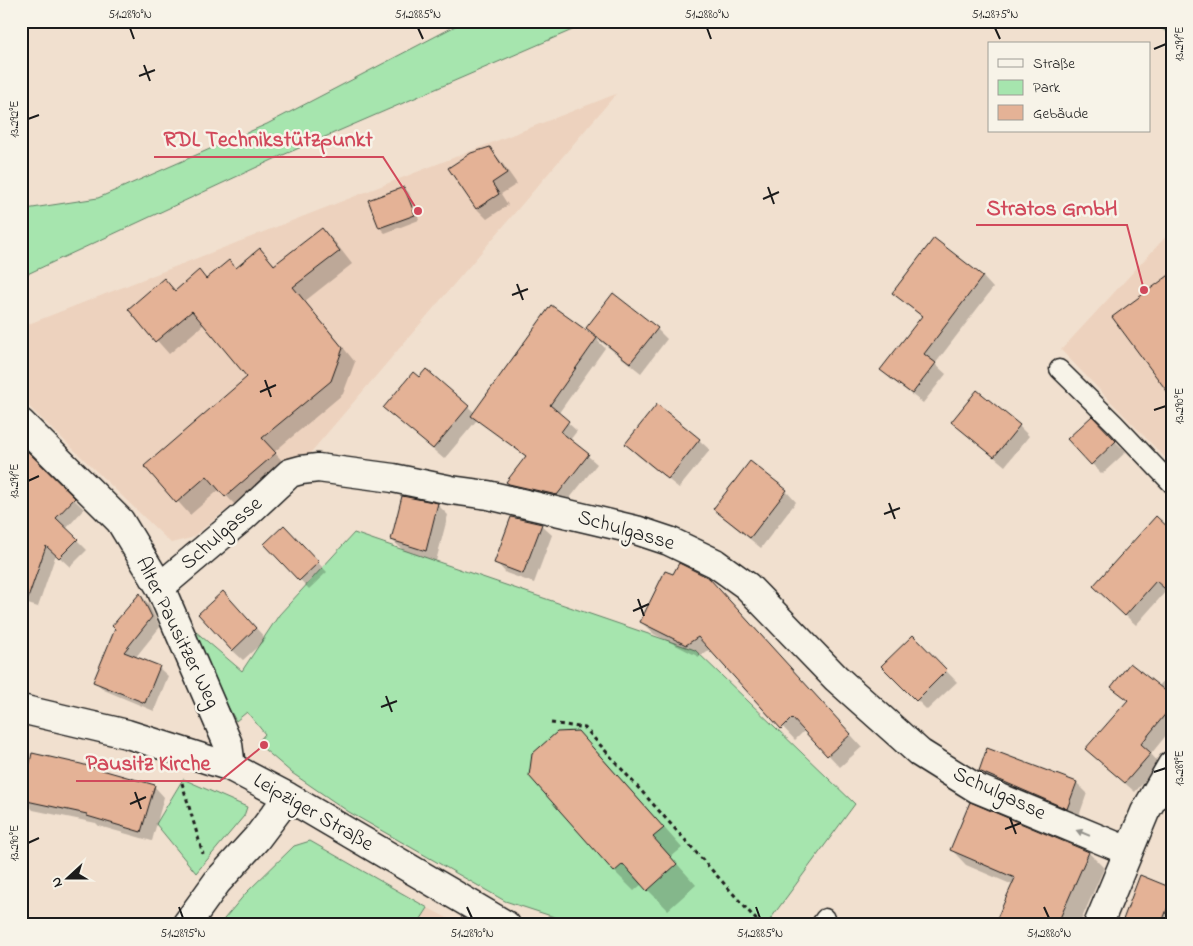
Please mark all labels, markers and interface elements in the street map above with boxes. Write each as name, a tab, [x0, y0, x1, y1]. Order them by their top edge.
text: 51.2890°N	[108, 6, 152, 24]
text: 51.2885°N	[395, 6, 441, 24]
text: 51.2880°N	[685, 6, 729, 24]
text: 51.2875°N	[972, 6, 1018, 24]
text: 13.291°E	[1171, 26, 1189, 62]
legend	[988, 42, 1150, 132]
text: Straße	[1033, 53, 1075, 75]
text: Park	[1033, 77, 1061, 99]
text: 13.292°E	[6, 100, 24, 138]
text: Gebäude	[1033, 103, 1089, 125]
callout: RDL Technikstützpunkt	[154, 120, 383, 157]
text: RDL Technikstützpunkt	[163, 125, 373, 157]
callout: Stratos GmbH	[976, 188, 1127, 225]
text: Stratos GmbH	[986, 194, 1118, 226]
text: 13.290°E	[1171, 388, 1189, 424]
text: 13.291°E	[6, 463, 24, 499]
street label: Schulgasse	[174, 490, 271, 580]
street label: Schulgasse	[573, 503, 679, 561]
street label: Alter Pausitzer Weg	[125, 552, 227, 715]
callout: Pausitz Kirche	[76, 744, 220, 781]
text: Pausitz Kirche	[86, 749, 211, 781]
text: 13.289°E	[1171, 750, 1189, 786]
street label: Schulgasse	[947, 759, 1051, 831]
street label: Leipziger Straße	[246, 766, 379, 862]
text: 13.290°E	[6, 825, 24, 861]
one-way arrow	[1076, 828, 1090, 836]
north arrow	[42, 854, 92, 904]
text: N	[46, 874, 69, 890]
text: 51.2895°N	[160, 925, 206, 943]
text: 51.2890°N	[450, 925, 494, 943]
text: 51.2885°N	[737, 925, 783, 943]
text: 51.2880°N	[1027, 925, 1071, 943]

